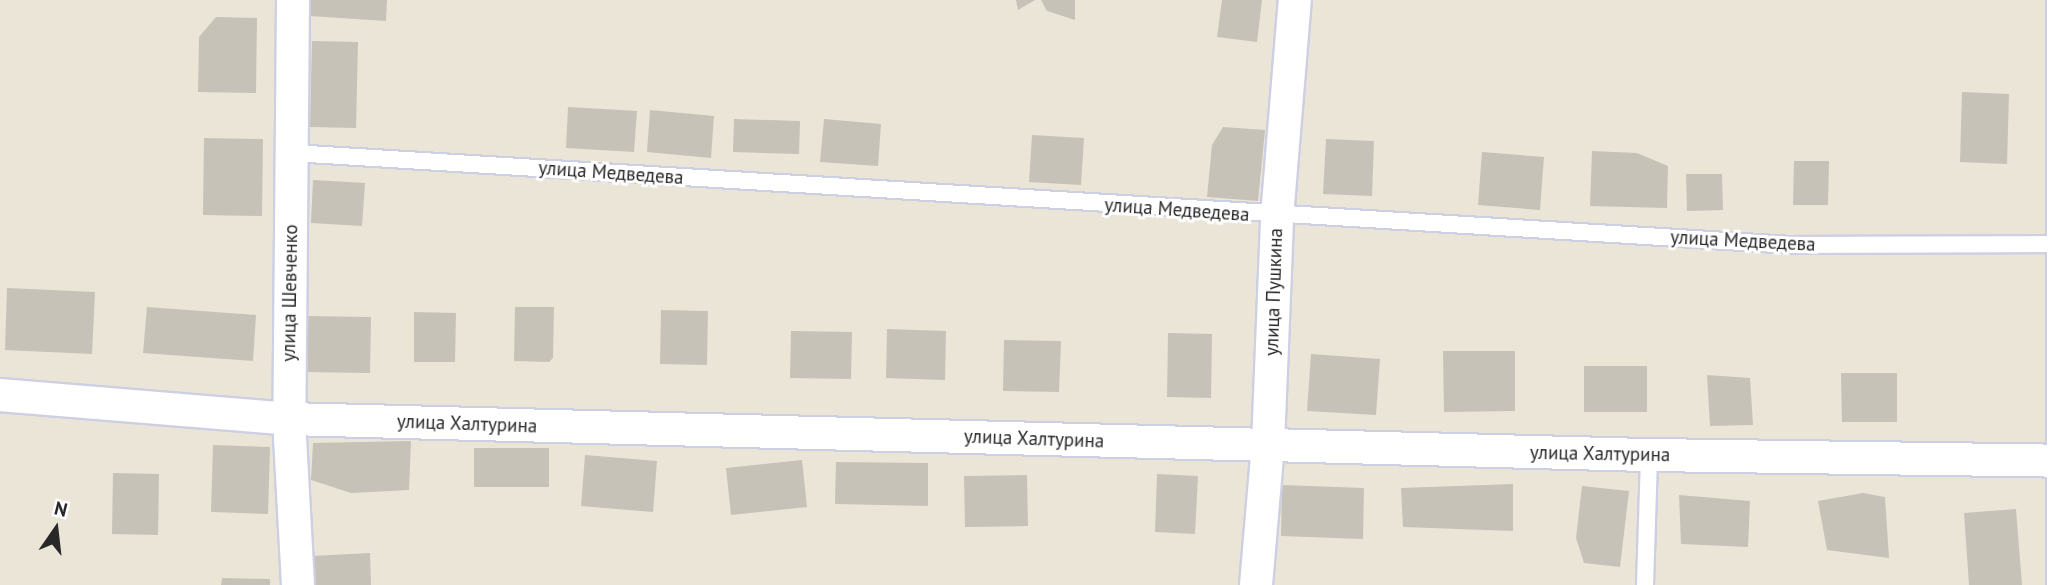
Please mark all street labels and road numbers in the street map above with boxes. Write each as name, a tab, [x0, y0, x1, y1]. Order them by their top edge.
street label: улица Медведева	[538, 157, 684, 189]
street label: улица Медведева	[1104, 194, 1250, 226]
street label: улица Шевченко	[277, 224, 303, 362]
street label: улица Медведева	[1670, 226, 1816, 256]
street label: улица Пушкина	[1260, 228, 1288, 356]
street label: улица Халтурина	[396, 410, 538, 438]
street label: улица Халтурина	[963, 425, 1105, 453]
street label: улица Халтурина	[1529, 441, 1671, 467]

